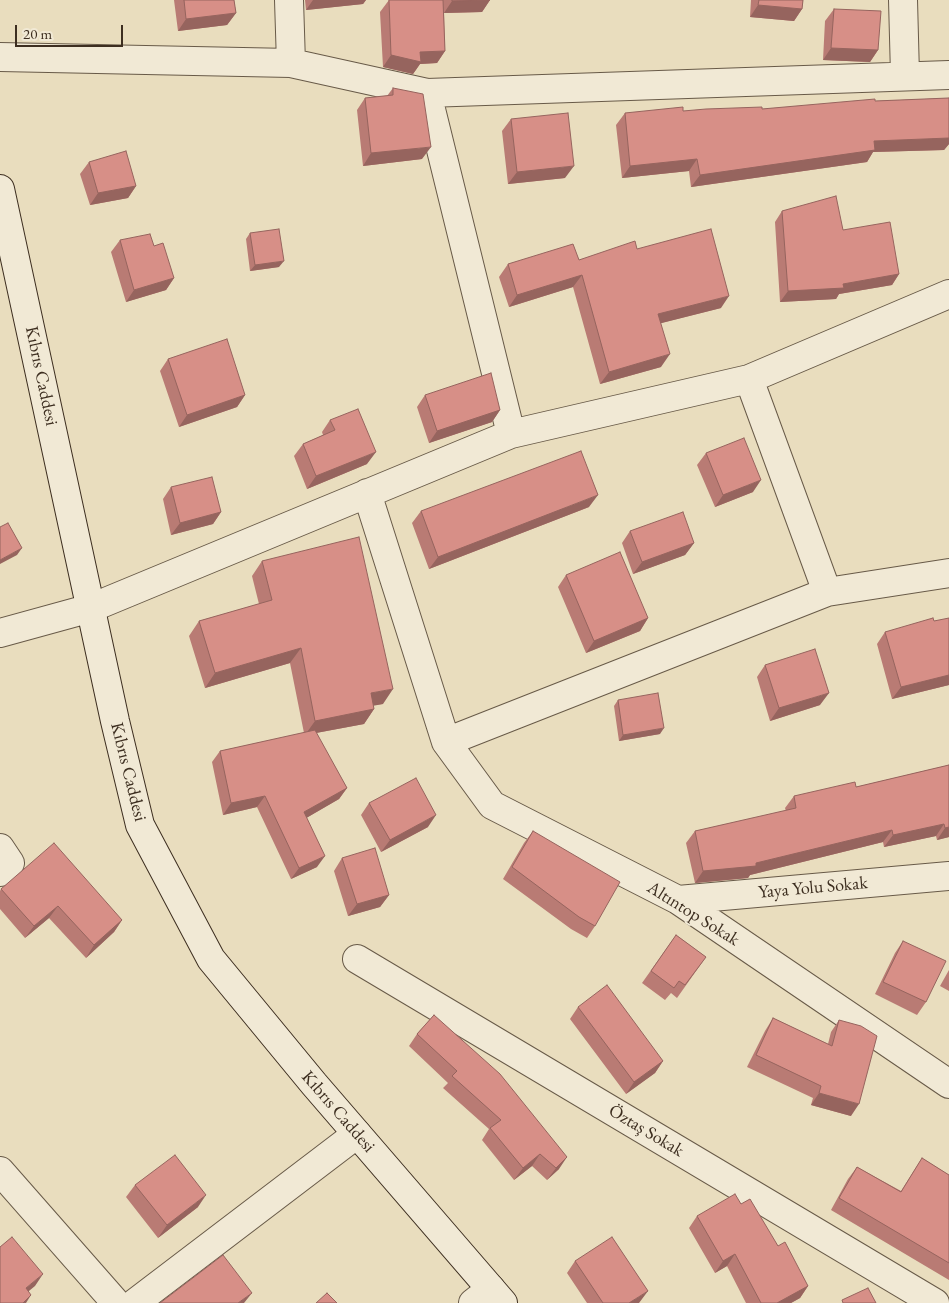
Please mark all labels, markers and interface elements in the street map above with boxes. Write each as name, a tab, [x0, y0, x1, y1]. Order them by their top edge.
scale bar	[18, 15, 125, 47]
text: 20 m	[23, 24, 52, 43]
street label: Kıbrıs Caddesi	[20, 324, 62, 428]
street label: Kıbrıs Caddesi	[105, 720, 151, 824]
street label: Yaya Yolu Sokak	[757, 872, 869, 904]
street label: Altıntop Sokak	[643, 877, 743, 951]
street label: Kıbrıs Caddesi	[297, 1067, 379, 1157]
street label: Öztaş Sokak	[605, 1100, 687, 1162]

